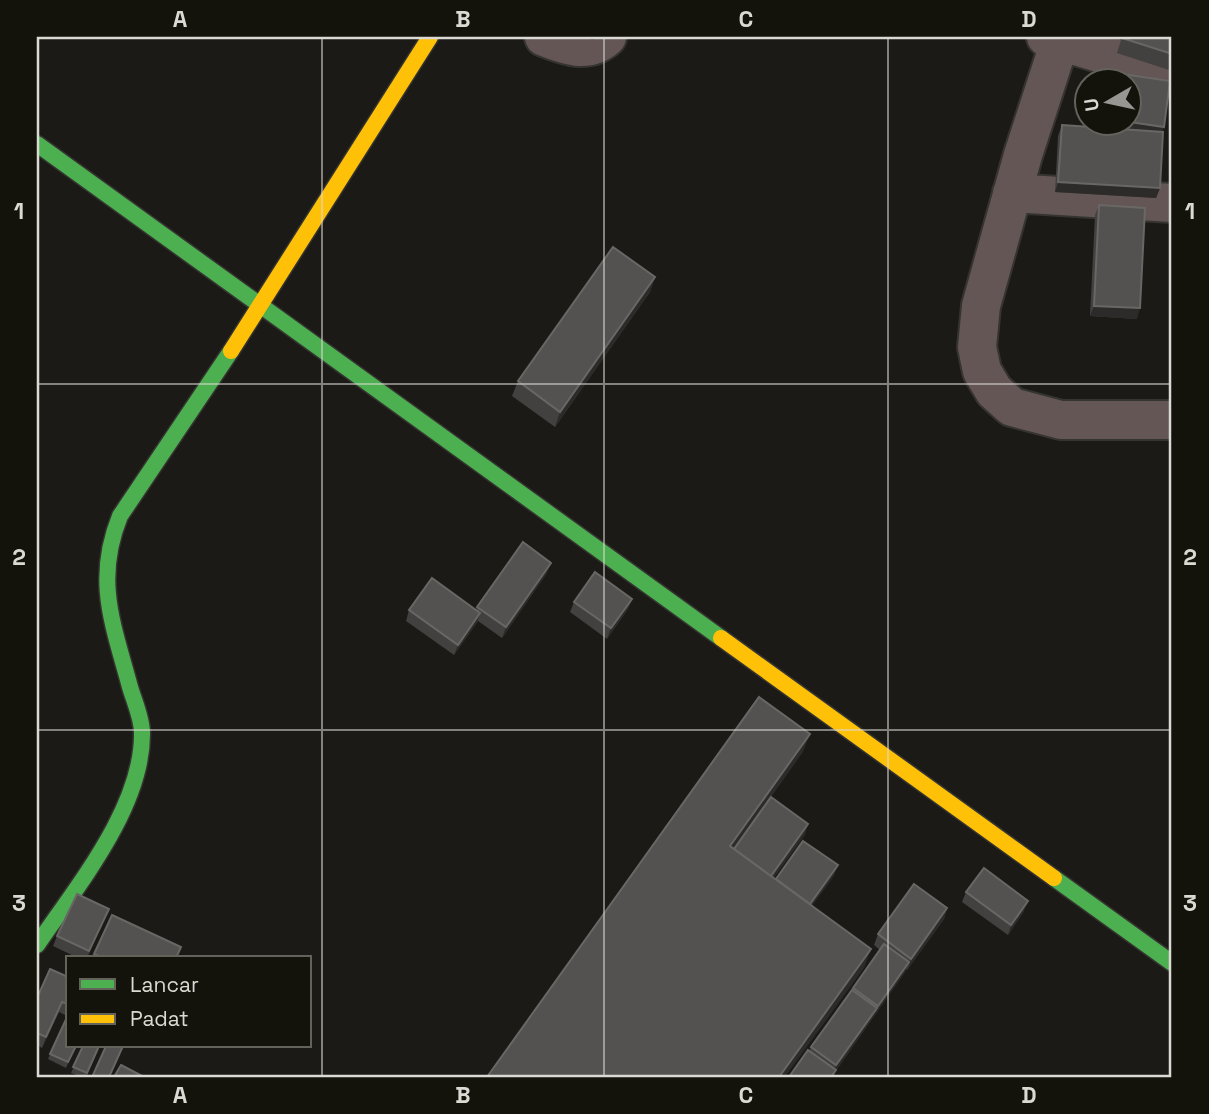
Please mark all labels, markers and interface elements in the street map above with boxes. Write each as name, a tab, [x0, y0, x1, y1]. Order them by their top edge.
text: A	[173, 4, 188, 34]
text: B	[455, 4, 471, 34]
text: C	[739, 4, 753, 34]
text: D	[1021, 4, 1037, 34]
north arrow	[1072, 66, 1142, 136]
text: U	[1078, 96, 1105, 113]
text: 1	[14, 196, 24, 226]
text: 1	[1185, 196, 1195, 226]
text: 2	[12, 542, 26, 572]
text: 2	[1183, 542, 1197, 572]
text: 3	[12, 888, 26, 918]
text: 3	[1183, 888, 1197, 918]
legend	[66, 956, 312, 1048]
text: Lancar	[130, 971, 199, 998]
text: Padat	[130, 1005, 189, 1032]
text: A	[173, 1080, 188, 1110]
text: B	[455, 1080, 471, 1110]
text: C	[739, 1080, 753, 1110]
text: D	[1021, 1080, 1037, 1110]

